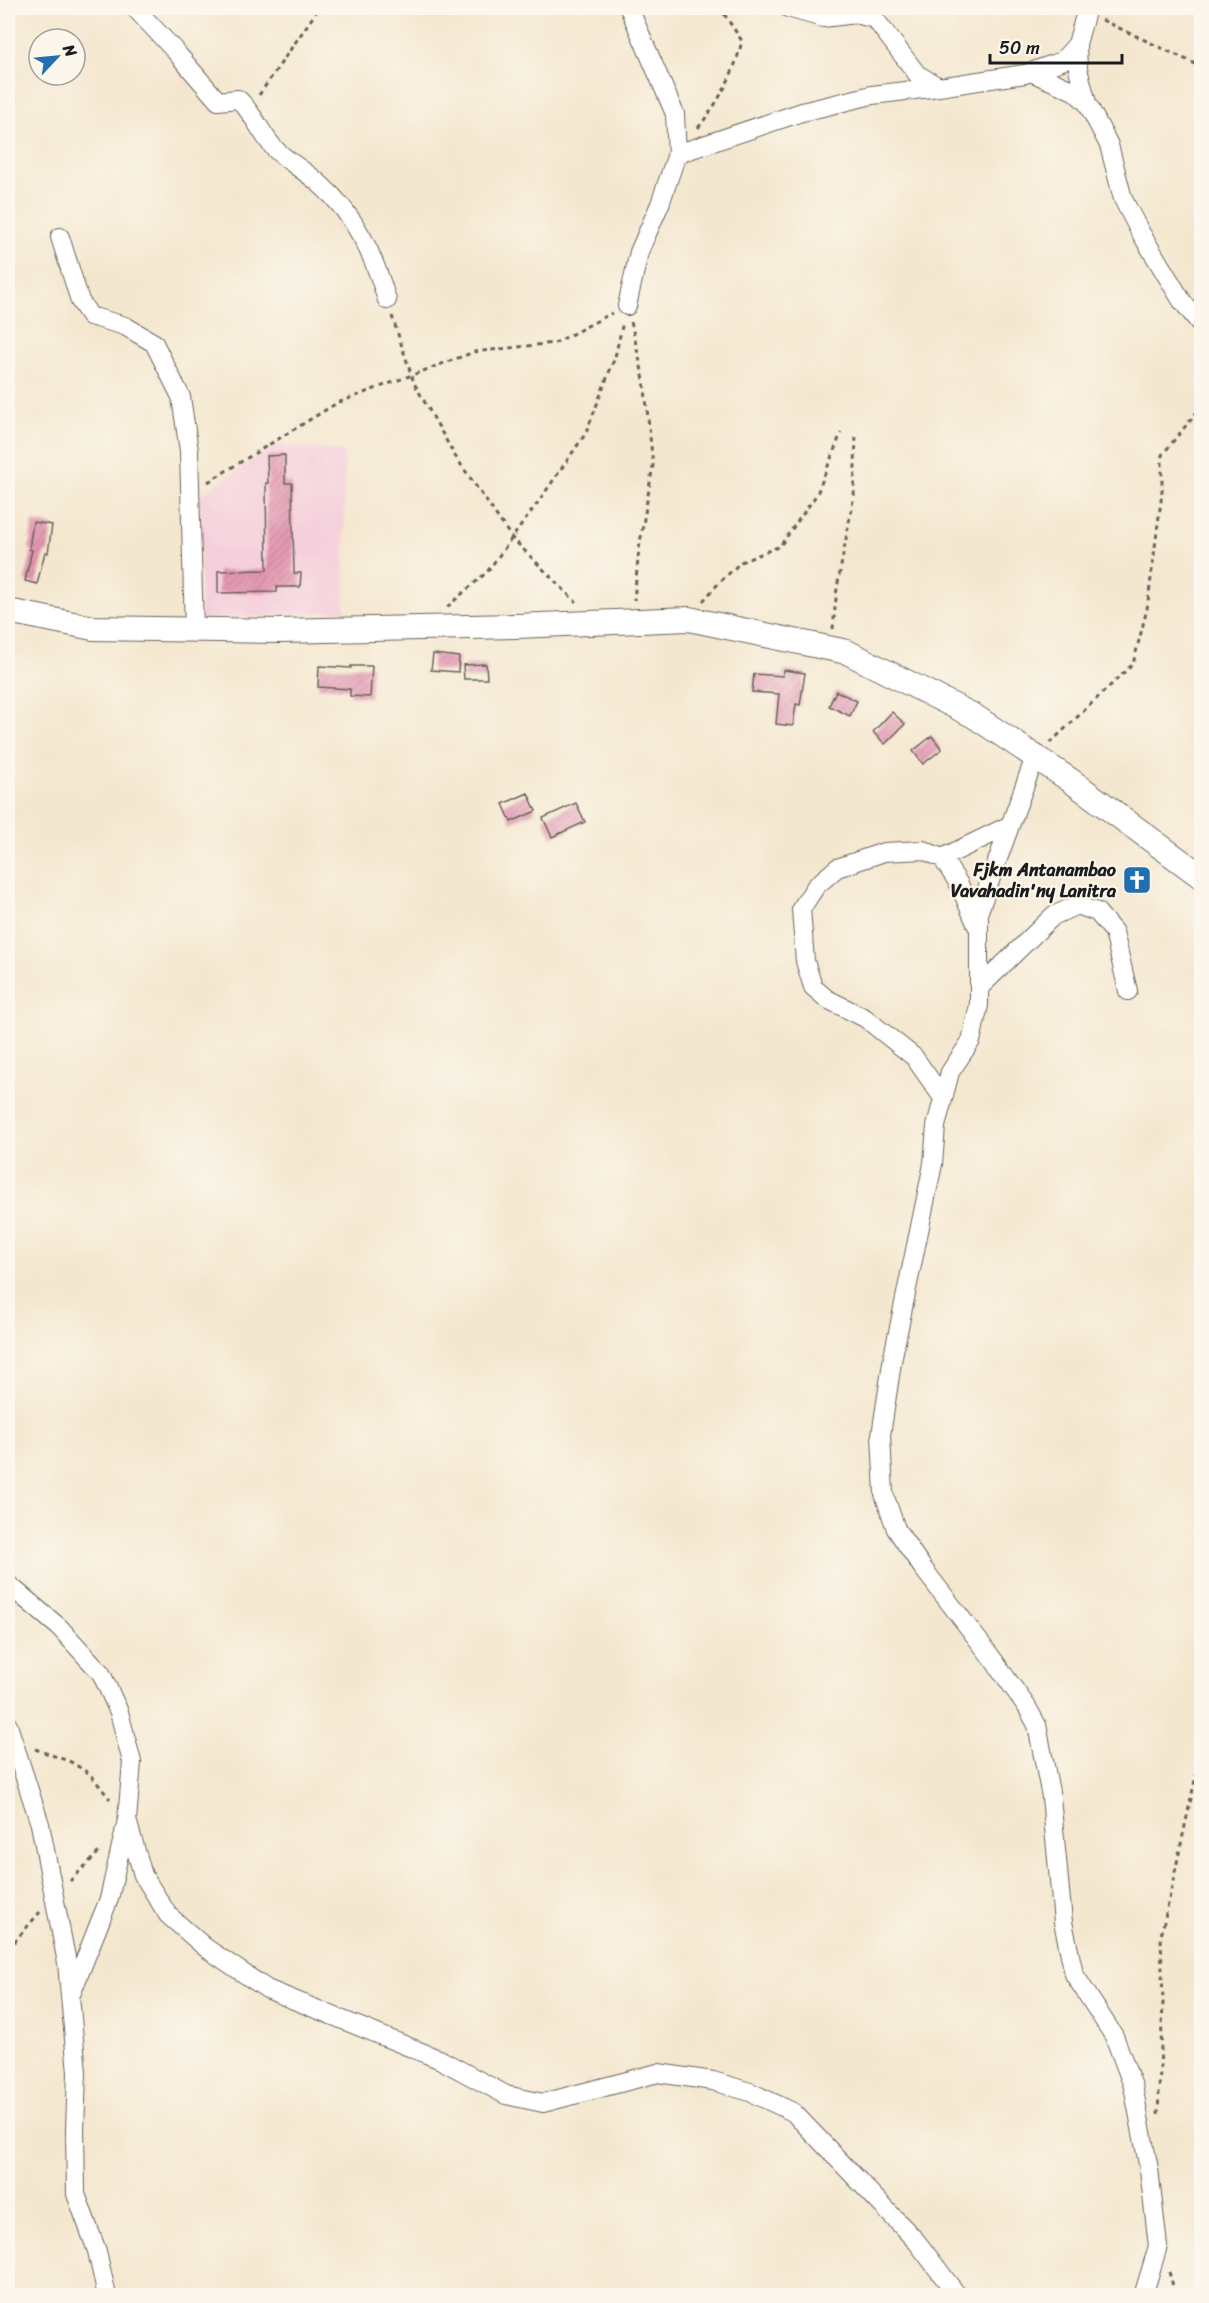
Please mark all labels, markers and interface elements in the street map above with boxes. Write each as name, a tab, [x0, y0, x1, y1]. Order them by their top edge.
north arrow	[27, 27, 87, 87]
scale bar	[990, 27, 1122, 65]
text: 50 m	[999, 32, 1040, 64]
text: N	[54, 38, 86, 63]
place label: Fjkm Antanambao Vavahadin'ny Lanitra	[951, 854, 1117, 907]
church icon: Fjkm Antanambao Vavahadin'ny Lanitra	[1121, 864, 1153, 896]

